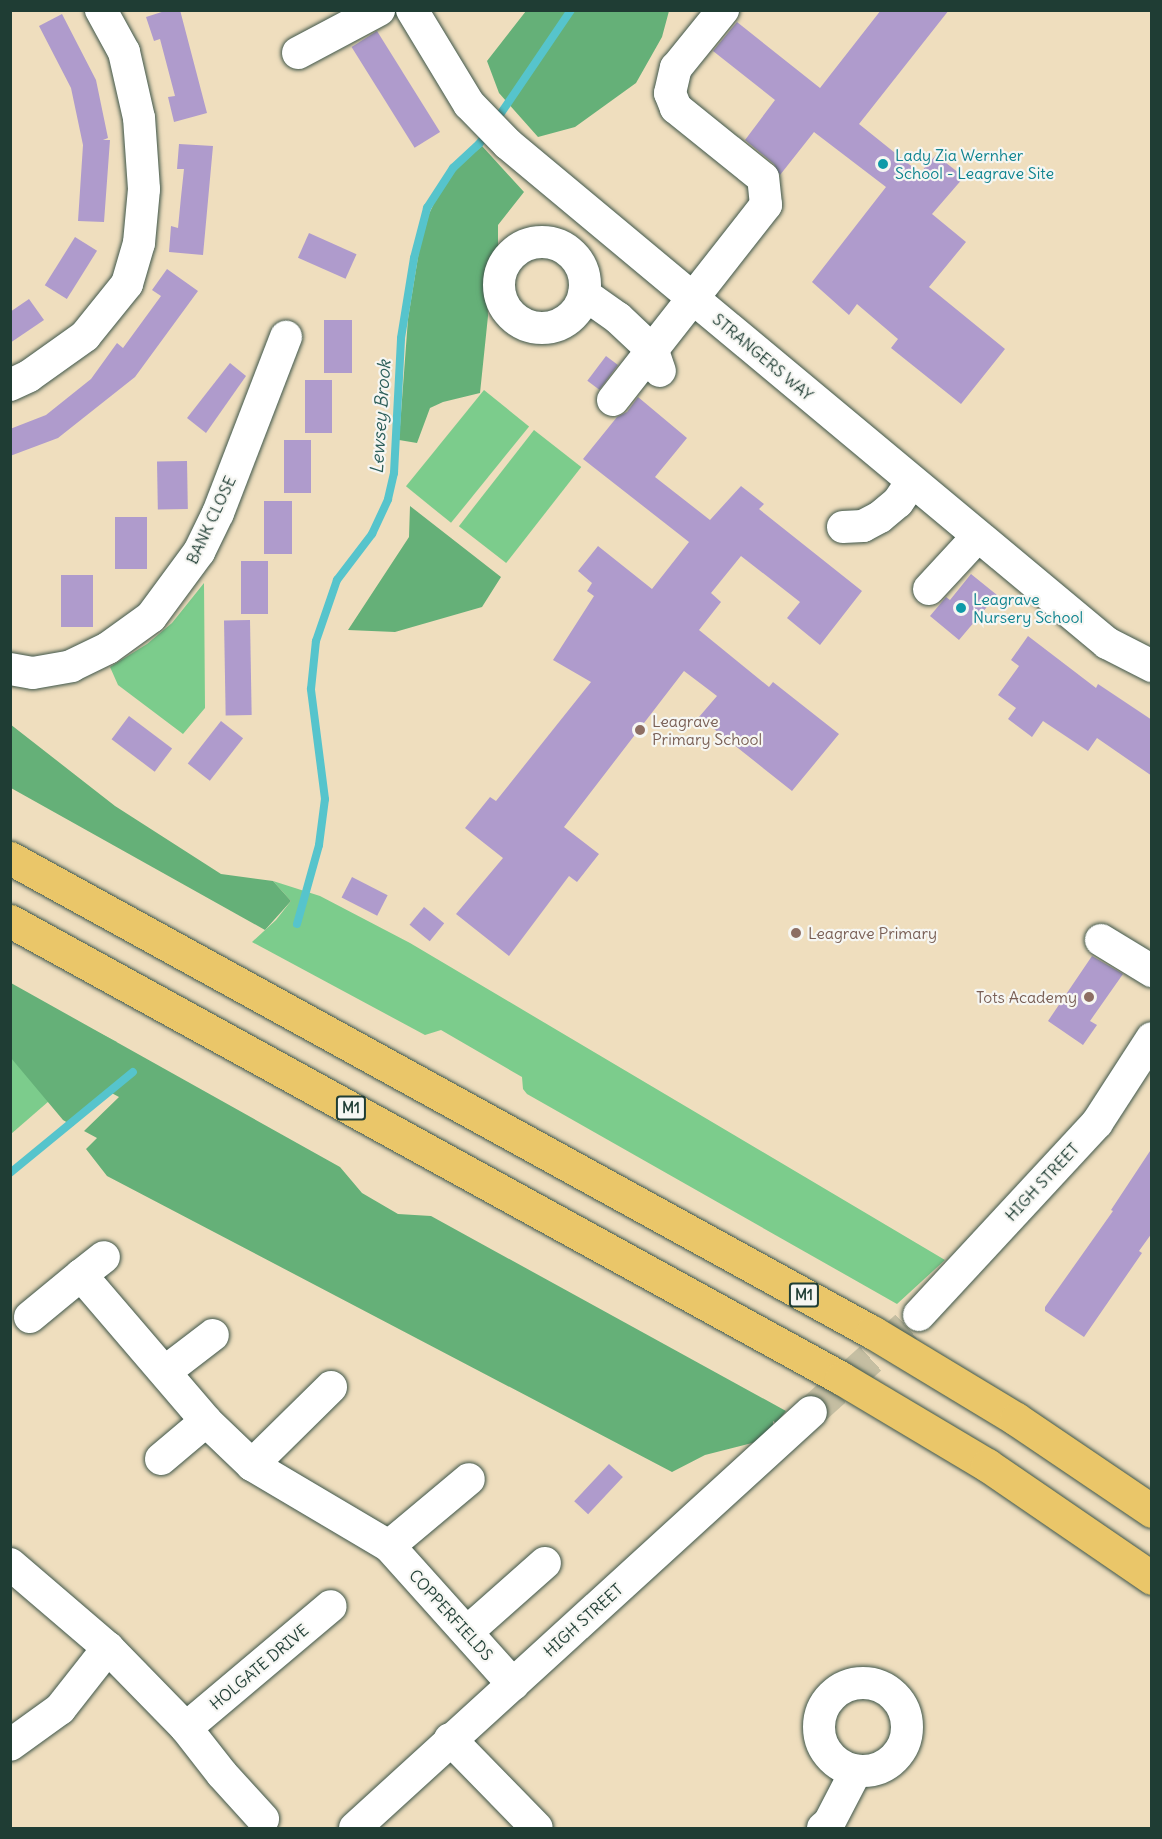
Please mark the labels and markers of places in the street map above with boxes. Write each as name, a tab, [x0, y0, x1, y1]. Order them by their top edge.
place label: Lady Zia Wernher School - Leagrave Site	[895, 145, 1054, 183]
marker: Lady Zia Wernher School - Leagrave Site	[876, 157, 890, 171]
place label: Leagrave Nursery School	[973, 589, 1083, 627]
marker: Leagrave Nursery School	[954, 601, 968, 615]
place label: Leagrave Primary School	[652, 711, 762, 749]
marker: Leagrave Primary School	[633, 723, 647, 737]
place label: Leagrave Primary	[808, 923, 937, 943]
marker: Leagrave Primary	[789, 926, 803, 940]
place label: Tots Academy	[976, 987, 1077, 1007]
marker: Tots Academy	[1082, 990, 1096, 1004]

